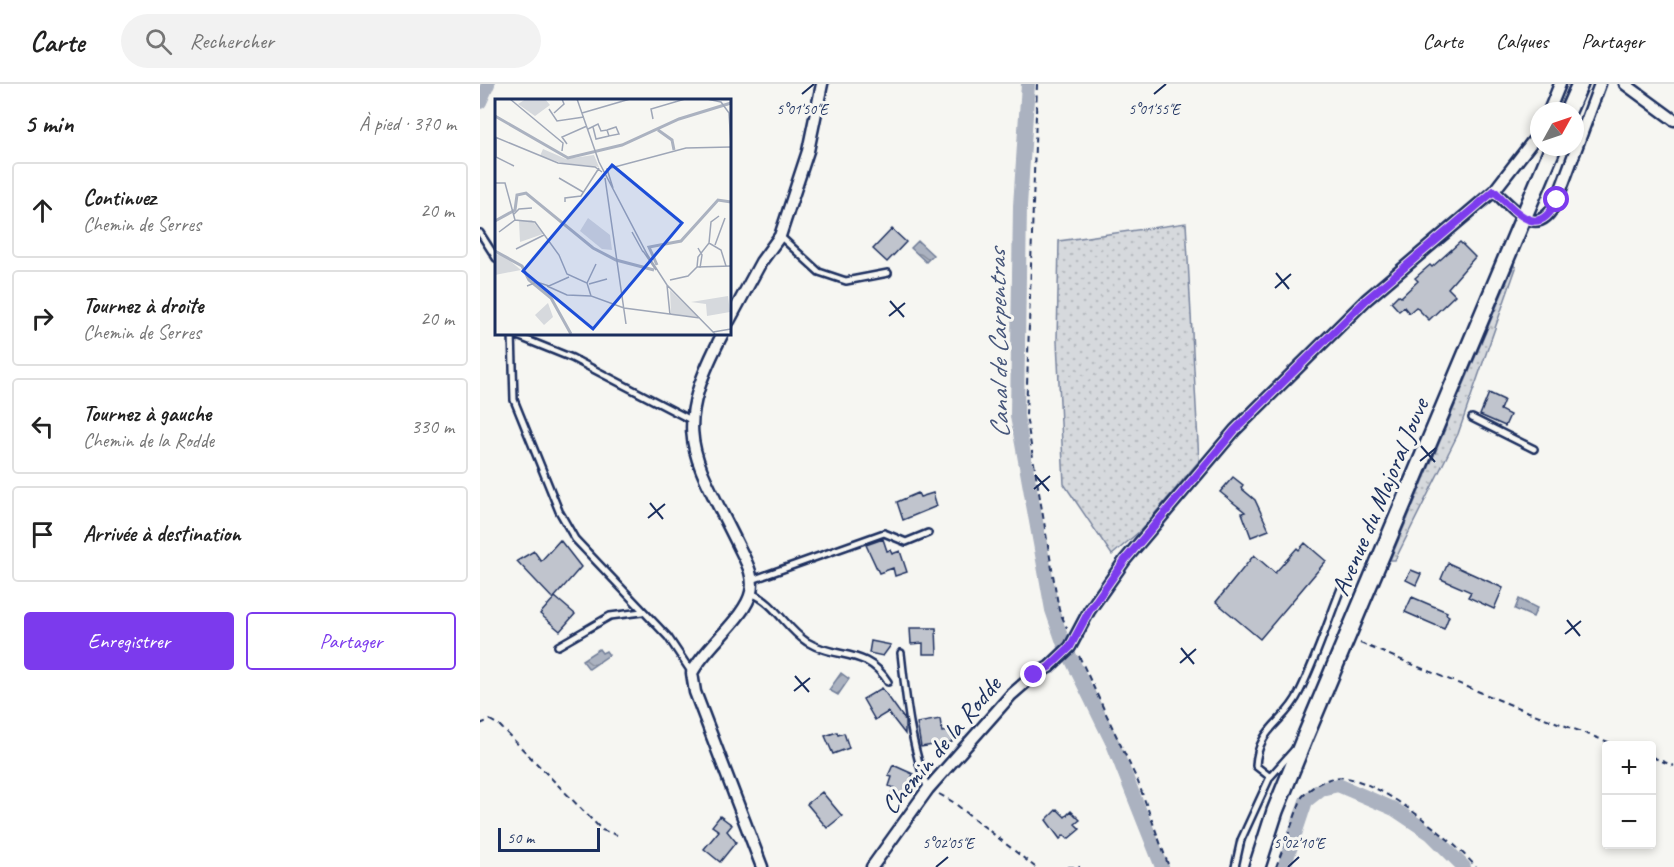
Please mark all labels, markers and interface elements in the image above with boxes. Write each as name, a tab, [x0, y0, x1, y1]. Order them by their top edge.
search box	[121, 14, 541, 68]
text: Carte	[30, 24, 85, 59]
icon: search	[142, 25, 175, 58]
text: Rechercher	[190, 27, 274, 55]
text: Carte	[1422, 28, 1463, 54]
text: Calques	[1496, 28, 1548, 54]
text: Partager	[1581, 28, 1644, 54]
inset map	[495, 99, 730, 334]
text: 5°01'50"E	[776, 100, 830, 119]
text: 5°01'55"E	[1128, 100, 1182, 119]
north arrow	[1530, 102, 1584, 156]
text: 5 min	[24, 107, 73, 140]
text: À pied · 370 m	[359, 111, 456, 136]
text: Continuez	[83, 184, 156, 212]
route start	[1543, 186, 1569, 212]
icon: ahead	[26, 194, 59, 227]
text: 20 m	[420, 198, 454, 223]
text: Chemin de Serres	[83, 212, 201, 237]
water label: Canal de Carpentras	[979, 244, 1017, 439]
text: Tournez à droite	[83, 292, 203, 320]
icon: right	[26, 302, 59, 335]
text: 20 m	[420, 306, 454, 331]
text: Chemin de Serres	[83, 320, 201, 345]
street label: Avenue du Majoral Jouve	[1324, 391, 1437, 601]
text: Tournez à gauche	[83, 400, 211, 428]
icon: left	[26, 410, 59, 443]
text: 330 m	[411, 414, 454, 439]
text: Chemin de la Rodde	[83, 428, 214, 453]
icon: arrive	[26, 518, 59, 551]
text: Arrivée à destination	[83, 520, 241, 548]
button: Enregistrer	[24, 612, 234, 670]
button: Partager	[246, 612, 456, 670]
route end	[1020, 661, 1046, 687]
street label: Chemin de la Rodde	[874, 668, 1009, 821]
map controls	[1602, 741, 1656, 849]
button: +	[1602, 741, 1656, 795]
button: −	[1602, 795, 1656, 849]
scale bar	[498, 825, 600, 852]
text: 50 m	[507, 828, 534, 848]
text: 5°02'05"E	[922, 834, 976, 853]
text: 5°02'10"E	[1273, 834, 1327, 853]

